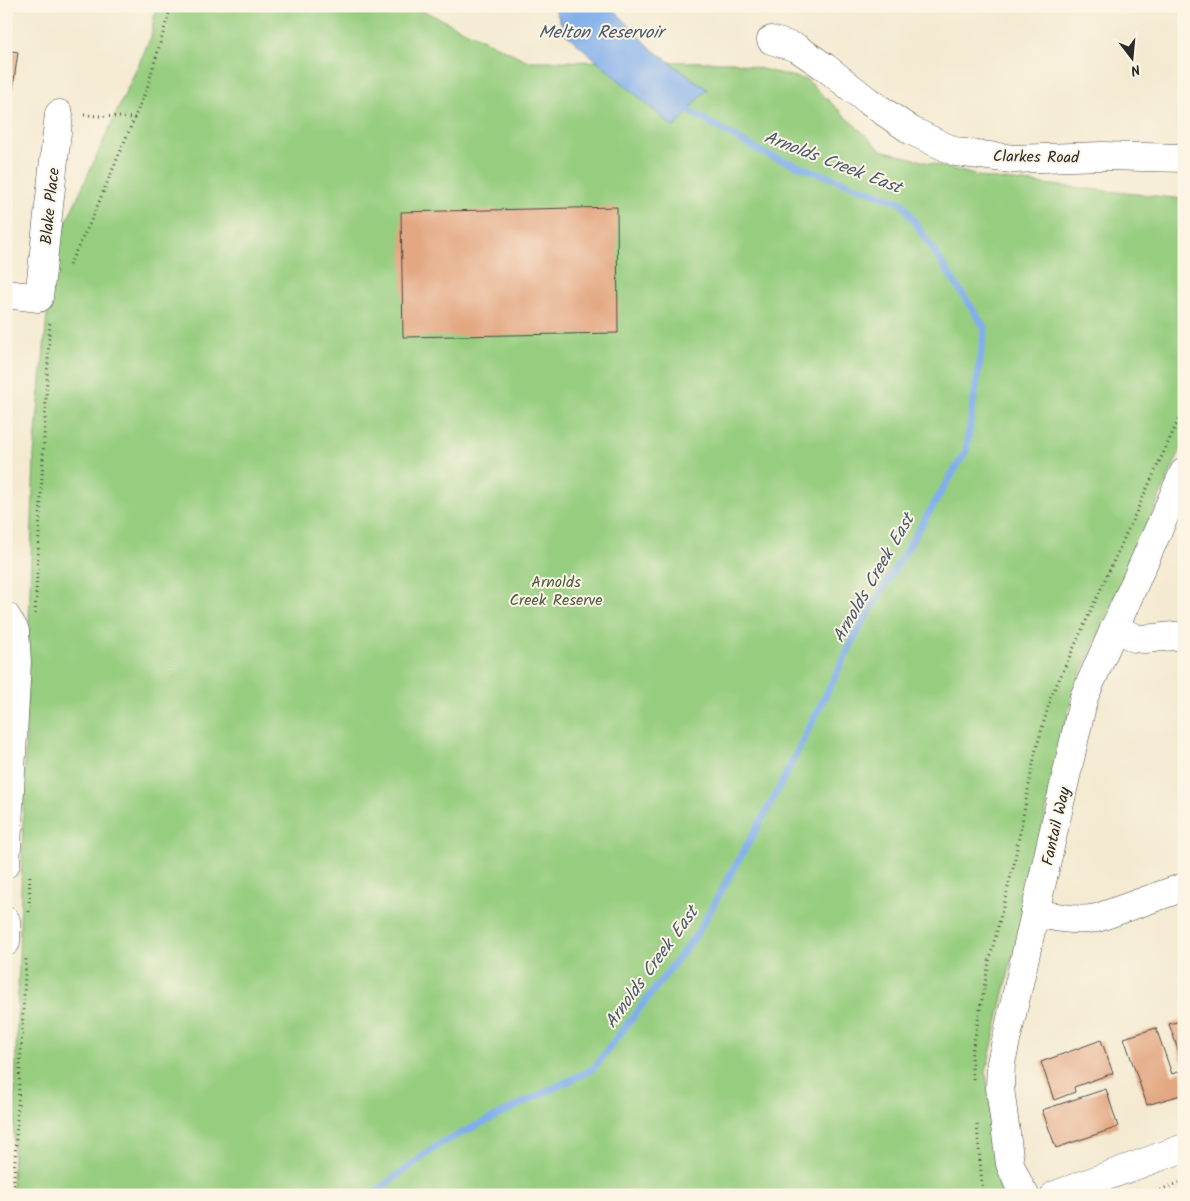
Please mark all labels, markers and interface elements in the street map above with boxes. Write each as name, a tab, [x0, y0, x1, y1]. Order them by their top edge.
water label: Melton Reservoir	[539, 19, 668, 48]
north arrow	[1108, 32, 1158, 82]
text: N	[1128, 58, 1143, 81]
water label: Arnolds Creek East	[760, 124, 908, 204]
street label: Clarkes Road	[993, 144, 1080, 171]
street label: Blake Place	[34, 166, 67, 246]
water label: Arnolds Creek East	[825, 506, 925, 649]
park label: Arnolds Creek Reserve	[509, 570, 603, 613]
street label: Fantail Way	[1035, 784, 1078, 868]
water label: Arnolds Creek East	[598, 898, 708, 1035]

